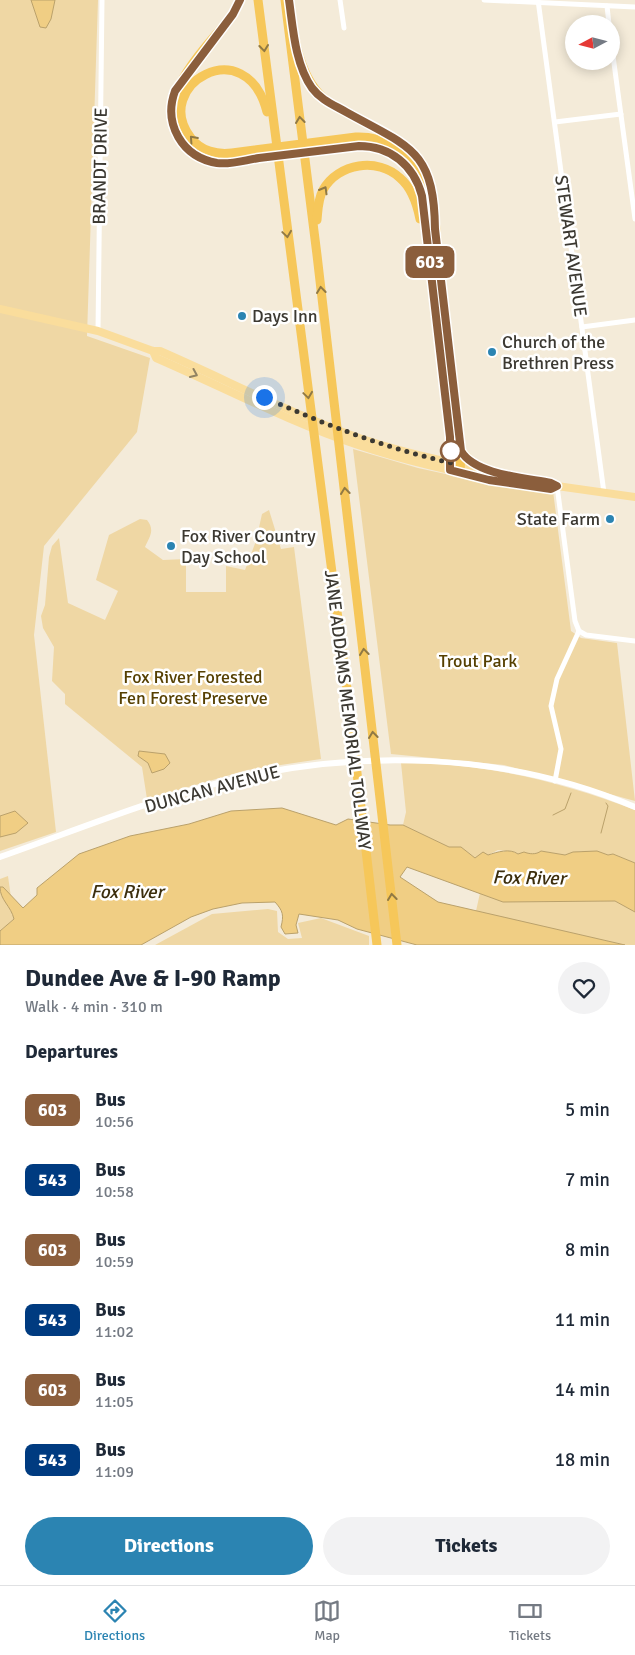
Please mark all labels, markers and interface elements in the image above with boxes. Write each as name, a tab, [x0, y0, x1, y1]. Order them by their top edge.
north arrow	[565, 15, 620, 70]
map controls	[565, 15, 620, 70]
one-way arrow	[258, 45, 269, 53]
street label: BRANDT DRIVE	[88, 107, 112, 225]
one-way arrow	[295, 115, 306, 123]
one-way arrow	[190, 136, 199, 145]
street label: STEWART AVENUE	[550, 174, 592, 318]
one-way arrow	[318, 186, 328, 195]
one-way arrow	[281, 230, 292, 238]
line badge: 603	[401, 246, 459, 278]
text: 603	[415, 251, 445, 273]
one-way arrow	[316, 286, 327, 294]
place label: Days Inn	[252, 305, 318, 327]
marker: Days Inn	[236, 310, 248, 322]
place label: Church of the Brethren Press	[502, 331, 614, 374]
marker: Church of the Brethren Press	[486, 346, 498, 358]
one-way arrow	[189, 368, 198, 379]
your location	[252, 385, 277, 410]
one-way arrow	[302, 391, 313, 399]
unlabelled marker	[440, 440, 462, 462]
one-way arrow	[340, 486, 351, 494]
place label: State Farm	[517, 508, 600, 530]
marker: State Farm	[604, 513, 616, 525]
place label: Fox River Country Day School	[181, 525, 316, 568]
marker: Fox River Country Day School	[165, 540, 177, 552]
street label: JANE ADDAMS MEMORIAL TOLLWAY	[320, 569, 376, 851]
one-way arrow	[359, 648, 370, 656]
park label: Trout Park	[439, 650, 517, 672]
park label: Fox River Forested Fen Forest Preserve	[118, 666, 268, 709]
one-way arrow	[368, 731, 379, 739]
street label: DUNCAN AVENUE	[142, 760, 282, 818]
water label: Fox River	[492, 865, 569, 891]
water label: Fox River	[90, 880, 167, 904]
one-way arrow	[387, 892, 398, 900]
button: heart	[558, 962, 610, 1014]
text: Dundee Ave & I-90 Ramp	[25, 963, 281, 993]
text: Walk · 4 min · 310 m	[25, 997, 163, 1017]
text: Departures	[25, 1040, 118, 1064]
text: Bus	[95, 1088, 126, 1112]
text: 5 min	[565, 1098, 610, 1122]
text: 603	[38, 1099, 67, 1121]
text: 10:56	[95, 1112, 134, 1132]
text: Bus	[95, 1158, 126, 1182]
text: 7 min	[565, 1168, 610, 1192]
text: 543	[38, 1169, 67, 1191]
text: 10:58	[95, 1182, 134, 1202]
text: Bus	[95, 1228, 126, 1252]
text: 8 min	[565, 1238, 610, 1262]
text: 603	[38, 1239, 67, 1261]
text: 10:59	[95, 1252, 134, 1272]
text: Bus	[95, 1298, 126, 1322]
text: 11 min	[555, 1308, 610, 1332]
text: 543	[38, 1309, 67, 1331]
text: 11:02	[95, 1322, 134, 1342]
text: Bus	[95, 1368, 126, 1392]
text: 14 min	[555, 1378, 610, 1402]
text: 603	[38, 1379, 67, 1401]
text: 11:05	[95, 1392, 134, 1412]
text: Bus	[95, 1438, 126, 1462]
text: 18 min	[555, 1448, 610, 1472]
text: 543	[38, 1449, 67, 1471]
text: 11:09	[95, 1462, 134, 1482]
button: Directions	[25, 1517, 313, 1575]
button: Tickets	[323, 1517, 610, 1575]
tab: Directions	[84, 1597, 145, 1644]
tab: Map	[313, 1597, 341, 1644]
tab: Tickets	[509, 1597, 551, 1644]

